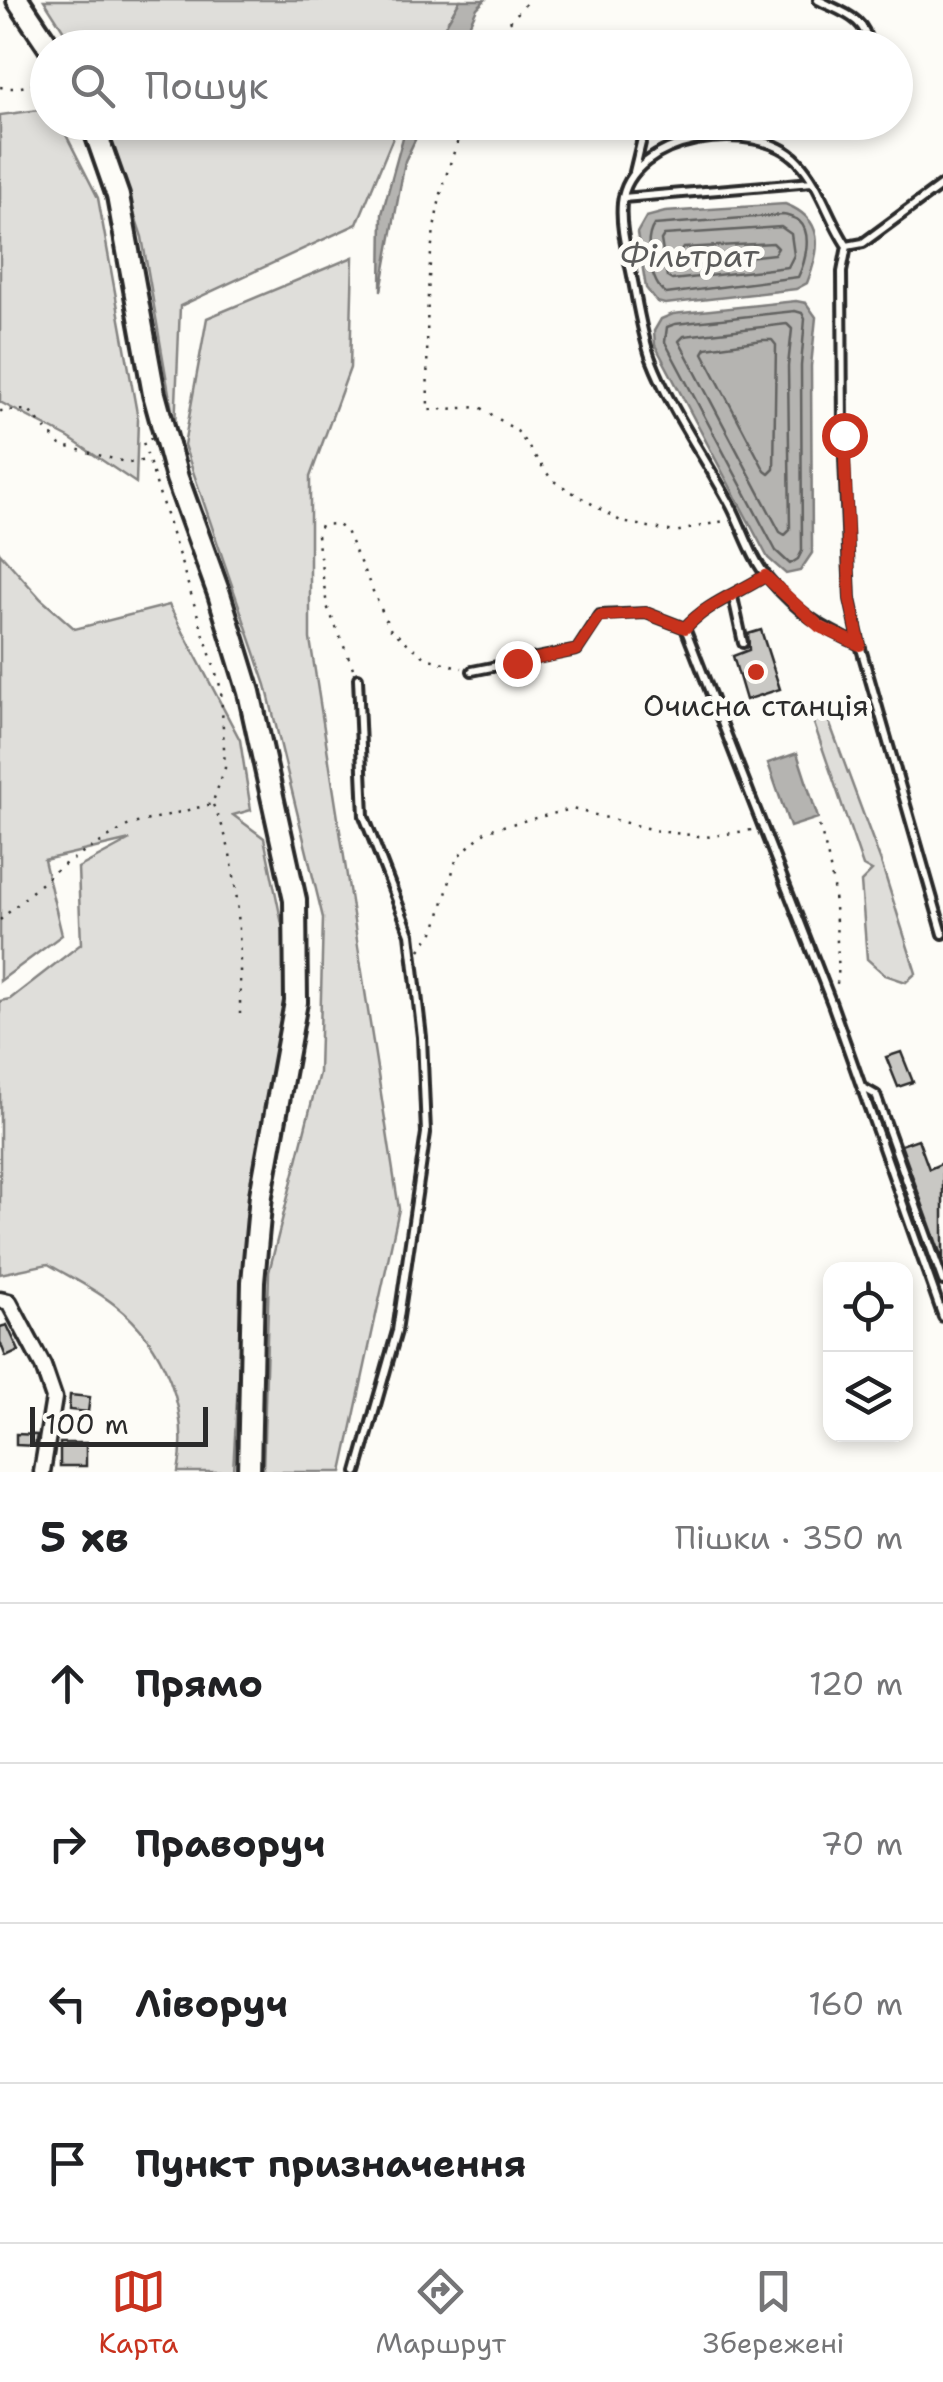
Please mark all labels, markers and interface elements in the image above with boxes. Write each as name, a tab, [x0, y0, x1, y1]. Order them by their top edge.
search box	[30, 30, 913, 140]
icon: search	[65, 58, 120, 113]
text: Пошук	[145, 60, 268, 111]
water label: Фільтрат	[620, 234, 760, 277]
route start	[822, 413, 868, 459]
route end	[495, 641, 541, 687]
marker: Очисна станція	[745, 661, 767, 683]
place label: Очисна станція	[643, 685, 869, 726]
map controls	[823, 1262, 913, 1442]
button: locate	[823, 1262, 913, 1352]
button: layers	[823, 1352, 913, 1442]
scale bar	[30, 1402, 208, 1446]
text: 100 m	[45, 1405, 129, 1443]
text: 5 хв	[40, 1509, 128, 1565]
text: Пішки · 350 m	[675, 1516, 903, 1559]
icon: ahead	[40, 1656, 95, 1711]
text: Прямо	[135, 1658, 263, 1709]
text: 120 m	[809, 1662, 903, 1705]
icon: right	[40, 1816, 95, 1871]
text: Праворуч	[135, 1818, 325, 1869]
text: 70 m	[820, 1822, 903, 1865]
icon: left	[40, 1976, 95, 2031]
text: Ліворуч	[135, 1978, 288, 2029]
text: 160 m	[808, 1982, 903, 2025]
icon: arrive	[40, 2136, 95, 2191]
text: Пункт призначення	[135, 2138, 526, 2189]
tab: Карта	[98, 2264, 179, 2362]
tab: Маршрут	[375, 2264, 506, 2362]
tab: Збережені	[703, 2264, 845, 2362]

